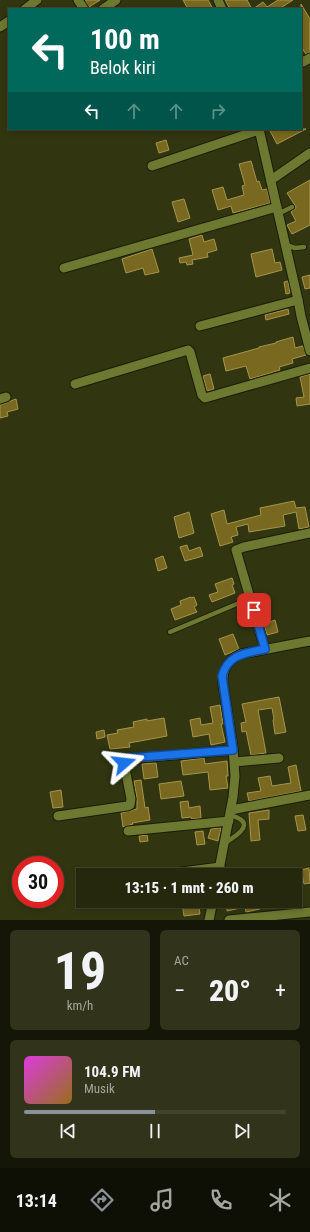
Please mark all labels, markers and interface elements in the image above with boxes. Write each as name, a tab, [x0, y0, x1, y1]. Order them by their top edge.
text: 100 m	[90, 23, 160, 56]
icon: left	[24, 24, 76, 76]
text: Belok kiri	[90, 57, 156, 78]
icon: left	[81, 100, 103, 122]
icon: ahead	[123, 100, 145, 122]
icon: ahead	[165, 100, 187, 122]
icon: right	[207, 100, 229, 122]
pin	[237, 593, 271, 627]
icon: arrive	[243, 599, 265, 621]
position arrow	[103, 742, 145, 784]
speed limit sign: 30	[12, 856, 64, 908]
text: 13:15 · 1 mnt · 260 m	[124, 879, 254, 897]
text: 19	[54, 941, 106, 1002]
text: AC	[174, 953, 189, 968]
text: 20°	[209, 973, 251, 1008]
text: −	[174, 978, 185, 1003]
text: +	[275, 978, 286, 1003]
text: km/h	[67, 998, 93, 1013]
text: 104.9 FM	[84, 1063, 141, 1081]
text: Musik	[84, 1081, 115, 1096]
icon: previous	[57, 1120, 79, 1142]
icon: pause	[144, 1120, 166, 1142]
icon: next	[231, 1120, 253, 1142]
icon: directions	[88, 1186, 116, 1214]
icon: music	[148, 1186, 176, 1214]
icon: phone	[207, 1186, 235, 1214]
icon: climate	[266, 1186, 294, 1214]
text: 13:14	[16, 1190, 57, 1211]

